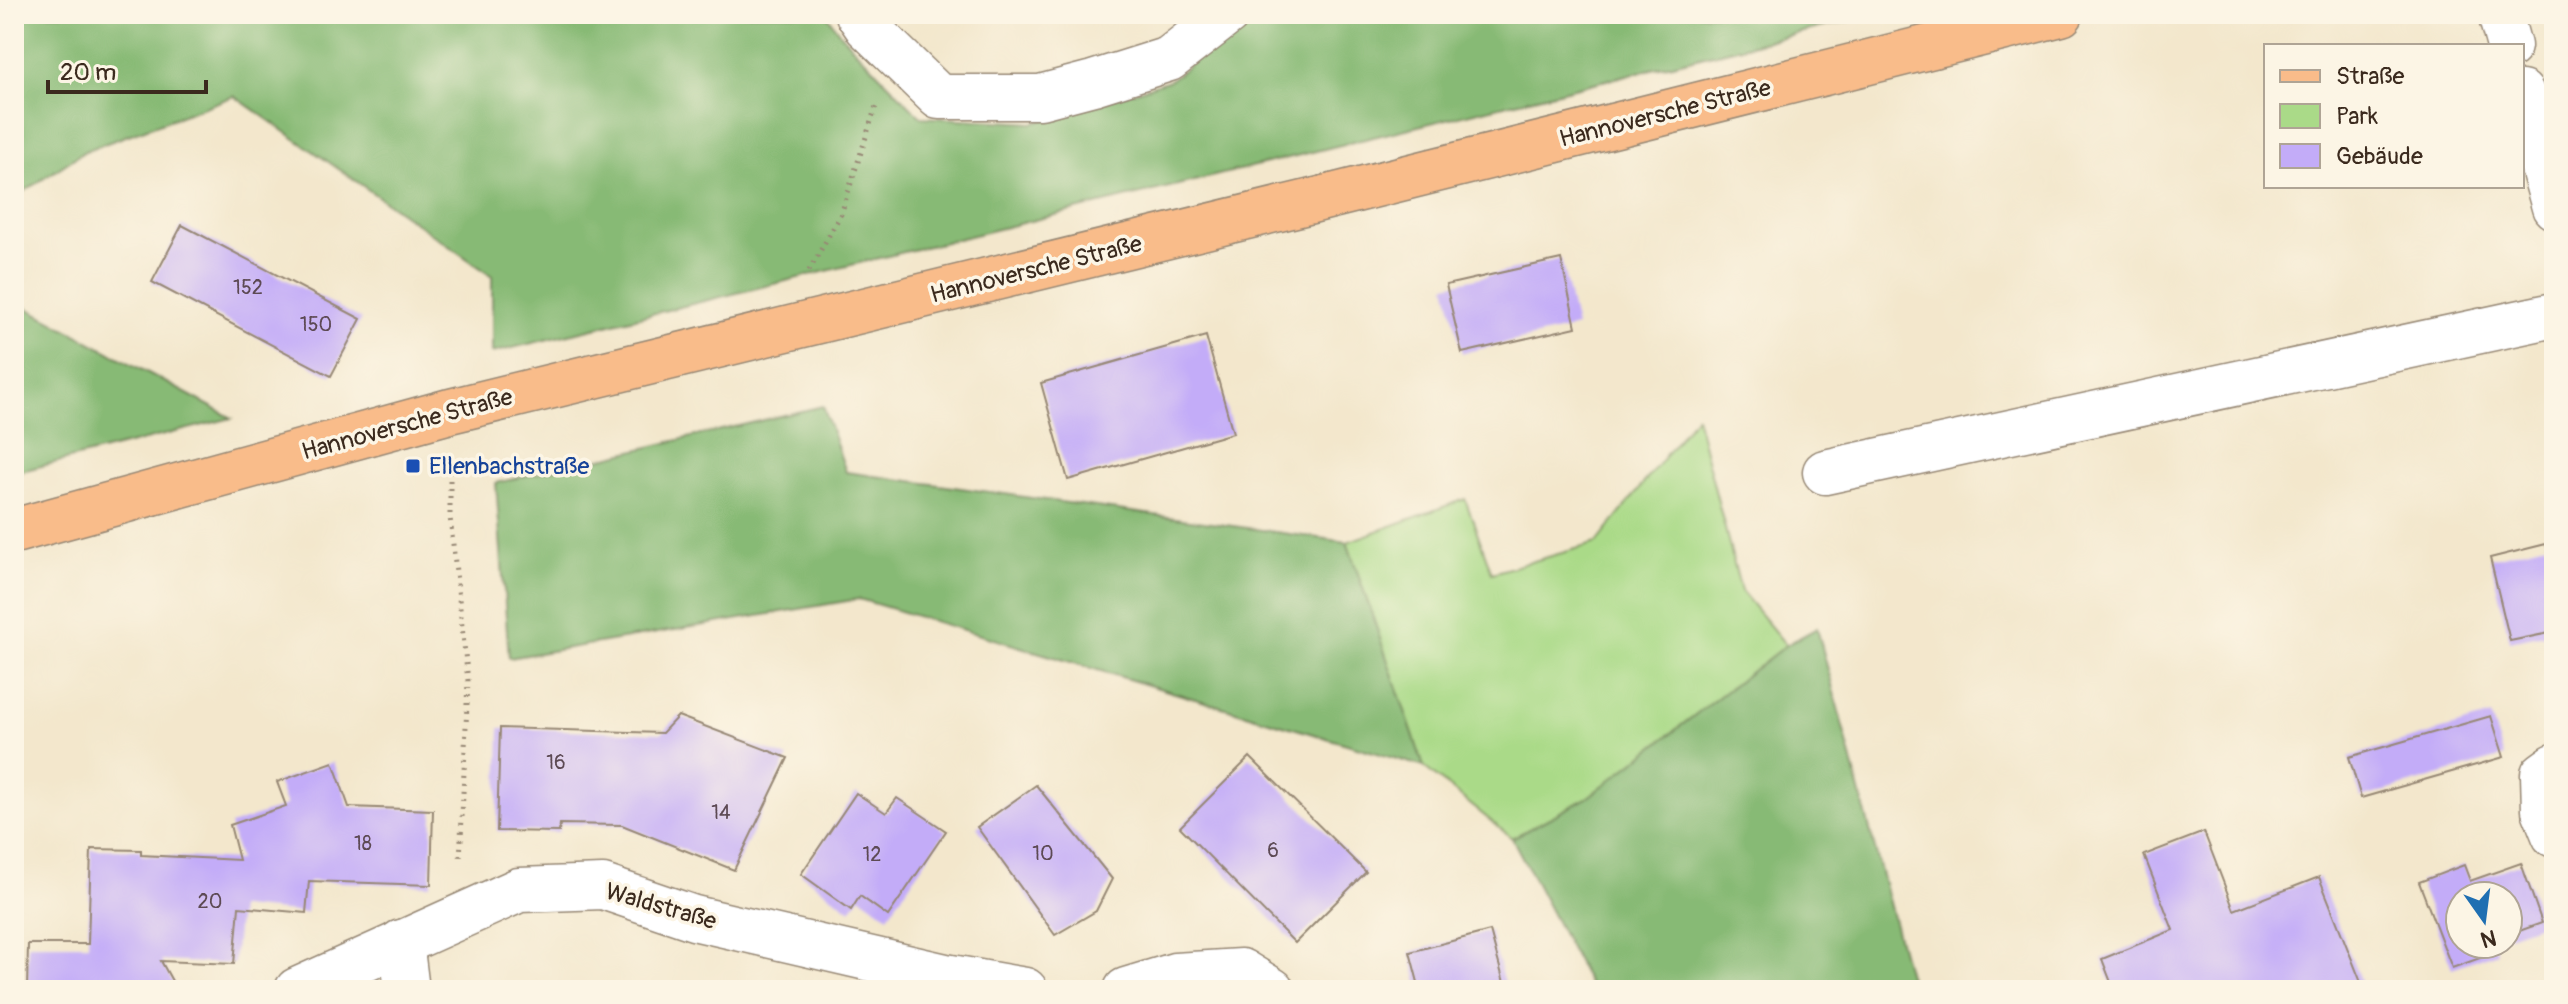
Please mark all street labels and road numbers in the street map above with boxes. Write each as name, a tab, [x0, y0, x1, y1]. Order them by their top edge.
street label: Hannoversche Straße	[1556, 73, 1774, 154]
street label: Hannoversche Straße	[927, 229, 1145, 310]
street label: Hannoversche Straße	[299, 382, 516, 467]
street label: Waldstraße	[602, 877, 720, 936]

